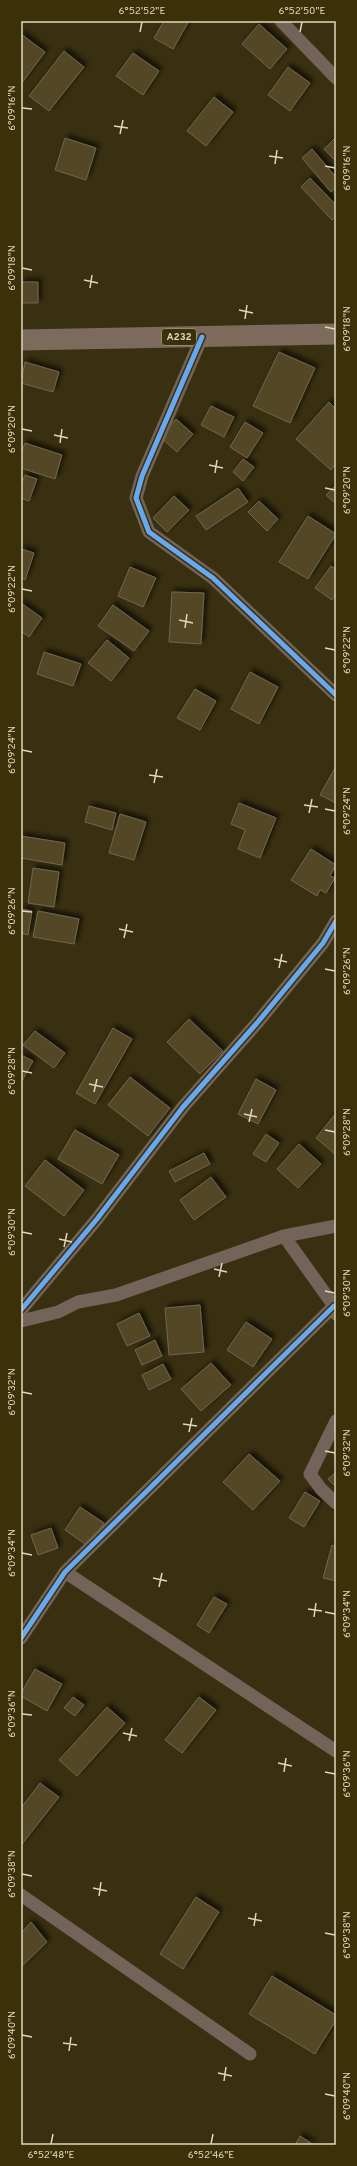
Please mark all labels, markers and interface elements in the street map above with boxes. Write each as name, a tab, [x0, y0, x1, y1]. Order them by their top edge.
text: 6°52'52"E	[119, 5, 165, 18]
text: 6°52'50"E	[278, 5, 326, 18]
text: 6°09'16"N	[6, 85, 19, 131]
text: 6°09'16"N	[341, 145, 354, 191]
text: 6°09'18"N	[6, 245, 19, 291]
text: 6°09'18"N	[341, 306, 354, 352]
road number: A232	[162, 329, 196, 345]
text: 6°09'20"N	[6, 405, 19, 453]
text: 6°09'20"N	[341, 466, 354, 514]
text: 6°09'22"N	[6, 565, 19, 613]
text: 6°09'22"N	[341, 626, 354, 674]
text: 6°09'24"N	[6, 726, 19, 774]
text: 6°09'24"N	[341, 787, 354, 835]
text: 6°09'26"N	[6, 887, 19, 935]
text: 6°09'26"N	[341, 947, 354, 995]
text: 6°09'28"N	[6, 1047, 19, 1095]
text: 6°09'28"N	[341, 1108, 354, 1156]
text: 6°09'30"N	[6, 1208, 19, 1256]
text: 6°09'30"N	[341, 1269, 354, 1317]
text: 6°09'32"N	[6, 1368, 19, 1416]
text: 6°09'32"N	[341, 1429, 354, 1477]
text: 6°09'34"N	[6, 1529, 19, 1577]
text: 6°09'34"N	[341, 1590, 354, 1638]
text: 6°09'36"N	[6, 1690, 19, 1738]
text: 6°09'36"N	[341, 1750, 354, 1798]
text: 6°09'38"N	[6, 1850, 19, 1898]
text: 6°09'38"N	[341, 1911, 354, 1959]
text: 6°09'40"N	[6, 2011, 19, 2059]
text: 6°09'40"N	[341, 2072, 354, 2120]
text: 6°52'48"E	[28, 2149, 74, 2162]
text: 6°52'46"E	[188, 2149, 234, 2162]

